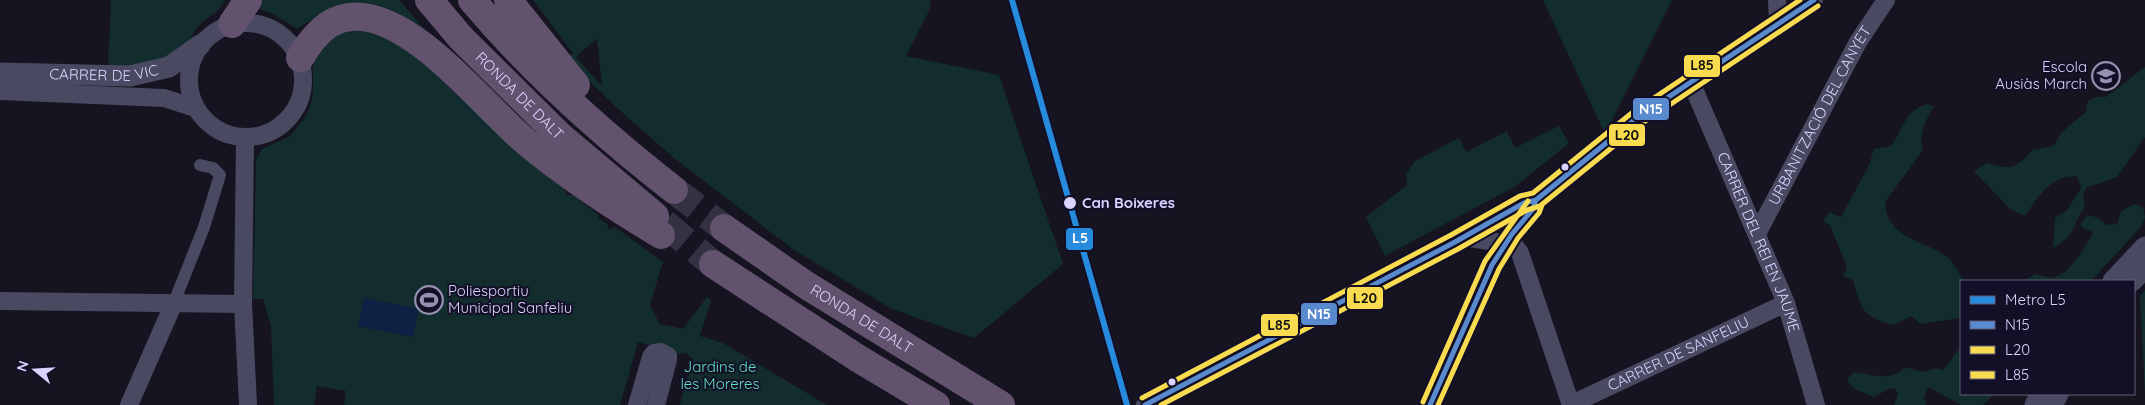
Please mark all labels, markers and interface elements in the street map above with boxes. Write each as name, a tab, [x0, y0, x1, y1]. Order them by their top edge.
street label: URBANITZACIÓ DEL CANYET	[1764, 22, 1875, 208]
street label: RONDA DE DALT	[472, 48, 568, 143]
line badge: L85	[1683, 54, 1721, 78]
text: L85	[1690, 56, 1714, 74]
place label: Escola Ausiàs March	[1995, 57, 2087, 93]
street label: CARRER DE VIC	[49, 60, 160, 85]
school or university icon: Escola Ausiàs March	[2091, 61, 2121, 91]
line badge: N15	[1632, 97, 1670, 121]
text: N15	[1639, 100, 1663, 118]
line badge: L20	[1608, 123, 1646, 147]
text: L20	[1615, 126, 1640, 144]
street label: CARRER DEL REI EN JAUME	[1713, 149, 1804, 334]
unlabelled marker	[1560, 162, 1570, 172]
place label: Can Boixeres	[1082, 193, 1175, 212]
marker: Can Boixeres	[1062, 195, 1078, 211]
line badge: L5	[1065, 227, 1094, 251]
text: L5	[1072, 229, 1088, 247]
street label: RONDA DE DALT	[807, 280, 917, 357]
legend	[1960, 280, 2135, 395]
place label: Poliesportiu Municipal Sanfeliu	[448, 281, 572, 317]
sports icon: Poliesportiu Municipal Sanfeliu	[414, 285, 444, 315]
line badge: L20	[1346, 286, 1384, 310]
text: L20	[1353, 289, 1378, 307]
text: Metro L5	[2005, 290, 2066, 309]
line badge: N15	[1300, 302, 1338, 326]
text: N15	[1307, 305, 1331, 323]
street label: CARRER DE SANFELIU	[1604, 312, 1752, 395]
line badge: L85	[1260, 313, 1299, 337]
text: N15	[2005, 315, 2030, 334]
text: L85	[1267, 316, 1291, 334]
text: L20	[2005, 340, 2030, 359]
north arrow	[10, 345, 60, 395]
park label: Jardins de les Moreres	[680, 357, 760, 393]
text: N	[12, 358, 33, 374]
text: L85	[2005, 365, 2029, 384]
unlabelled marker	[1167, 377, 1177, 387]

